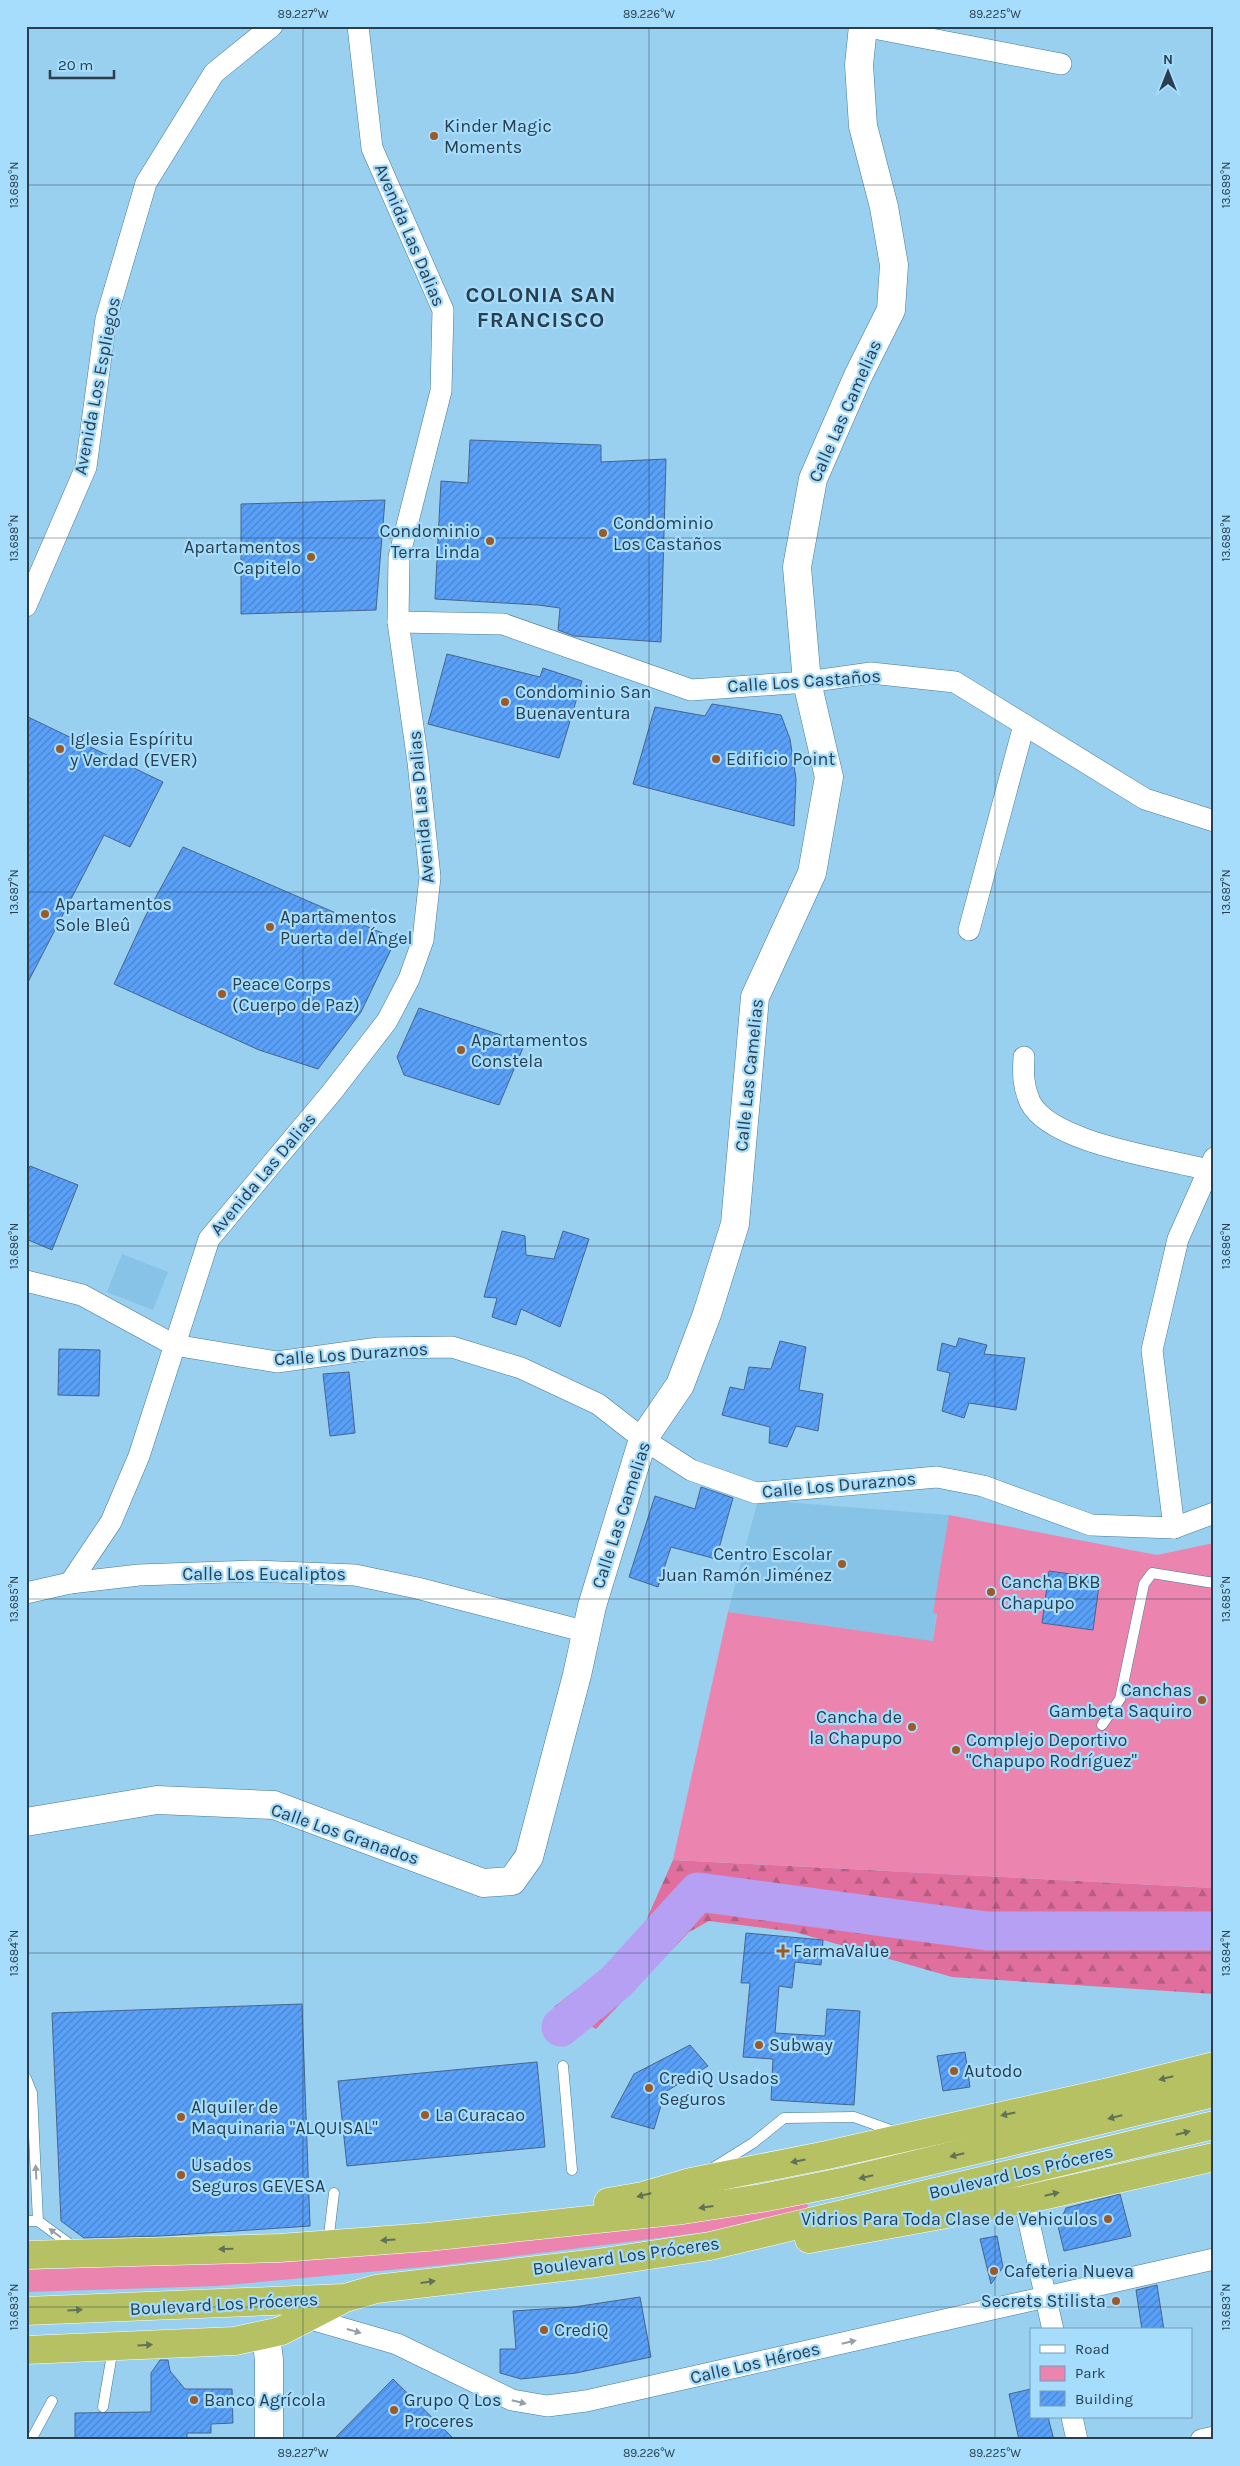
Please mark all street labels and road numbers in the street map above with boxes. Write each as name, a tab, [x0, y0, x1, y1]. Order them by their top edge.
street label: Avenida Las Dalias	[370, 160, 450, 310]
street label: Avenida Los Espliegos	[69, 295, 125, 477]
street label: Calle Las Camelias	[804, 336, 886, 486]
street label: Calle Los Castaños	[727, 665, 881, 697]
street label: Avenida Las Dalias	[403, 730, 439, 884]
street label: Calle Las Camelias	[730, 998, 768, 1152]
street label: Avenida Las Dalias	[205, 1108, 321, 1240]
street label: Calle Los Duraznos	[273, 1338, 429, 1370]
street label: Calle Las Camelias	[587, 1439, 655, 1591]
street label: Calle Los Duraznos	[761, 1467, 917, 1503]
street label: Calle Los Eucaliptos	[182, 1563, 346, 1585]
street label: Calle Los Granados	[268, 1798, 422, 1870]
street label: Boulevard Los Próceres	[927, 2140, 1115, 2204]
street label: Boulevard Los Próceres	[531, 2232, 721, 2280]
street label: Boulevard Los Próceres	[129, 2288, 319, 2320]
street label: Calle Los Héroes	[688, 2337, 822, 2389]

